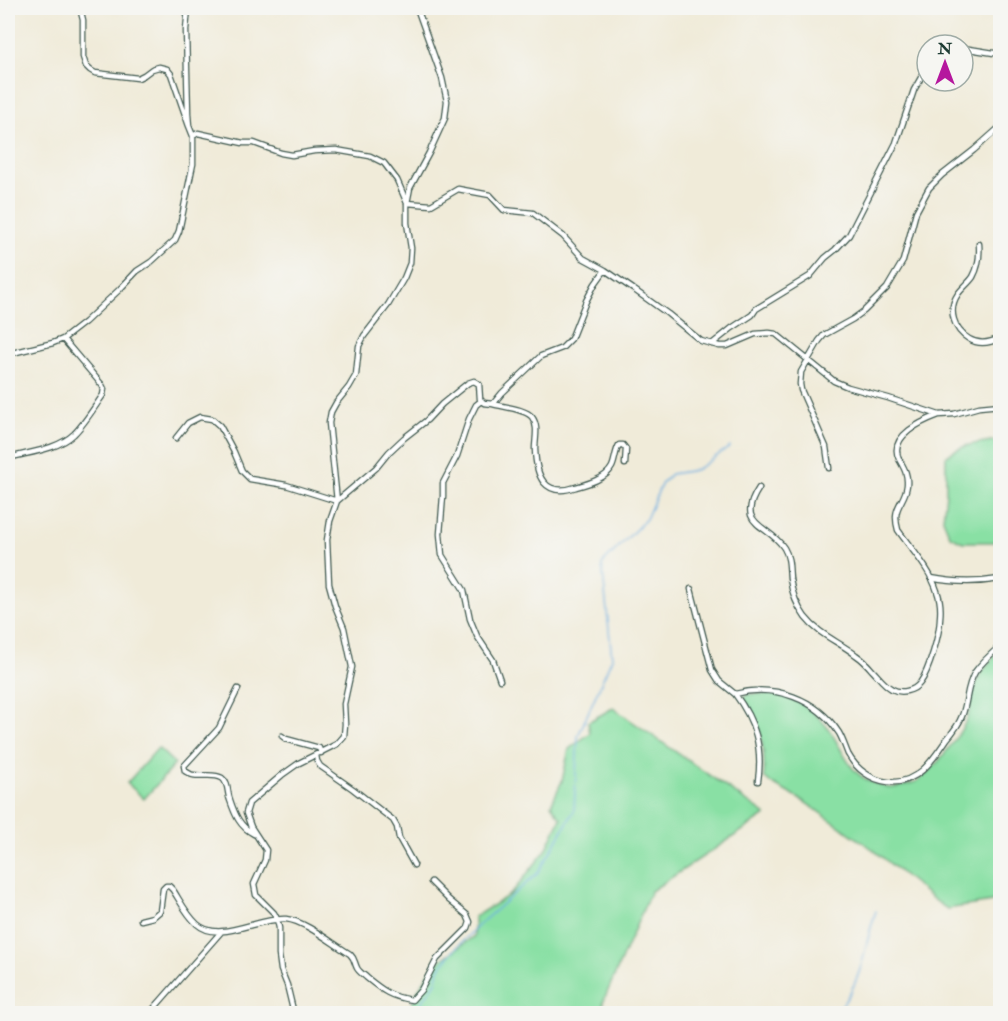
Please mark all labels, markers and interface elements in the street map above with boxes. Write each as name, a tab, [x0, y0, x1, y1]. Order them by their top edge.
north arrow	[915, 33, 975, 93]
text: N	[937, 39, 953, 59]

